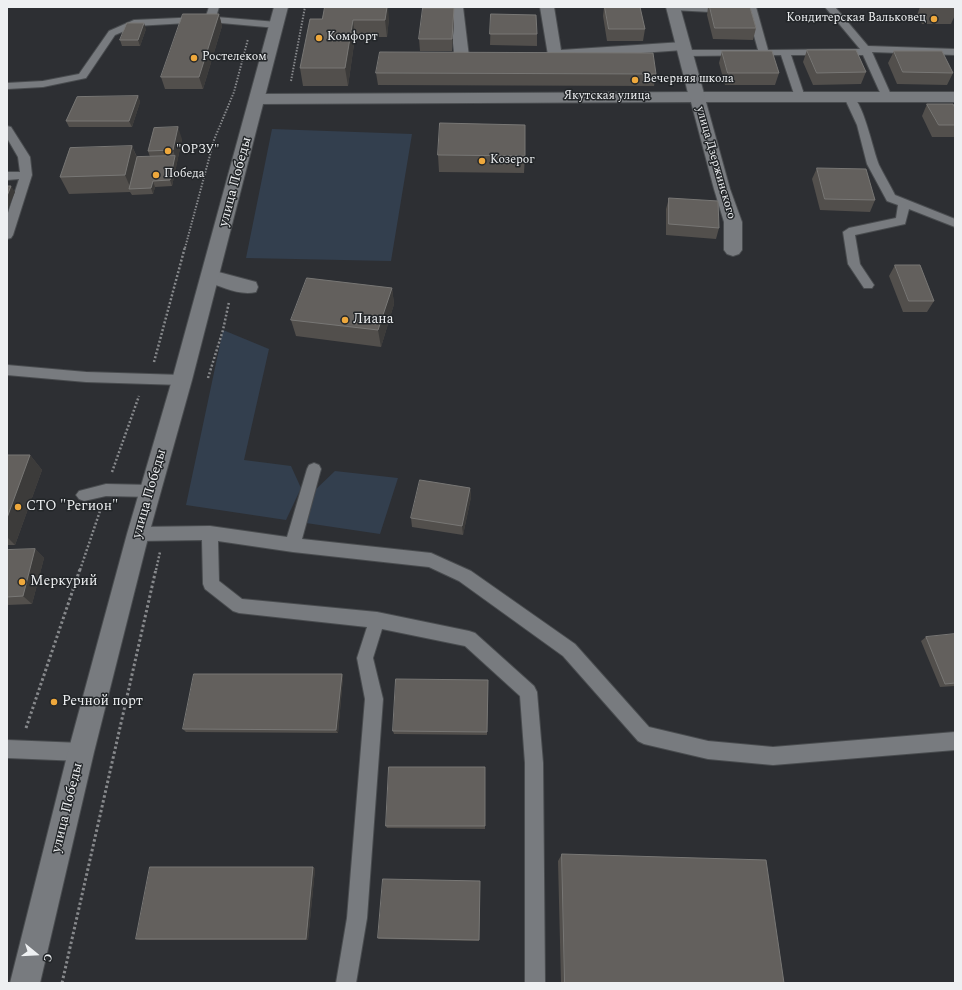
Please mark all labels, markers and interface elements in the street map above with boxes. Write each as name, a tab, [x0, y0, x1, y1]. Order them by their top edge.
place label: Кондитерская Вальковец	[786, 12, 926, 26]
marker: Кондитерская Вальковец	[929, 14, 939, 24]
place label: Комфорт	[327, 31, 378, 45]
marker: Комфорт	[314, 33, 324, 43]
place label: Ростелеком	[202, 51, 267, 65]
marker: Ростелеком	[189, 53, 199, 63]
place label: Вечерняя школа	[643, 73, 734, 87]
marker: Вечерняя школа	[630, 75, 640, 85]
street label: Якутская улица	[564, 90, 650, 104]
street label: улица Дзержинского	[692, 105, 738, 221]
street label: улица Победы	[216, 135, 256, 229]
place label: "ОРЗУ"	[176, 144, 219, 158]
marker: "ОРЗУ"	[163, 146, 173, 156]
place label: Козерог	[490, 154, 535, 168]
marker: Козерог	[477, 156, 487, 166]
place label: Победа	[164, 168, 205, 182]
marker: Победа	[151, 170, 161, 180]
place label: Лиана	[353, 312, 393, 328]
marker: Лиана	[340, 315, 350, 325]
street label: улица Победы	[129, 447, 171, 541]
place label: СТО "Регион"	[26, 499, 118, 515]
marker: СТО "Регион"	[13, 502, 23, 512]
place label: Меркурий	[30, 574, 97, 590]
marker: Меркурий	[17, 577, 27, 587]
place label: Речной порт	[62, 694, 143, 710]
marker: Речной порт	[49, 697, 59, 707]
street label: улица Победы	[49, 761, 87, 855]
north arrow	[16, 934, 56, 974]
text: С	[39, 952, 57, 964]

